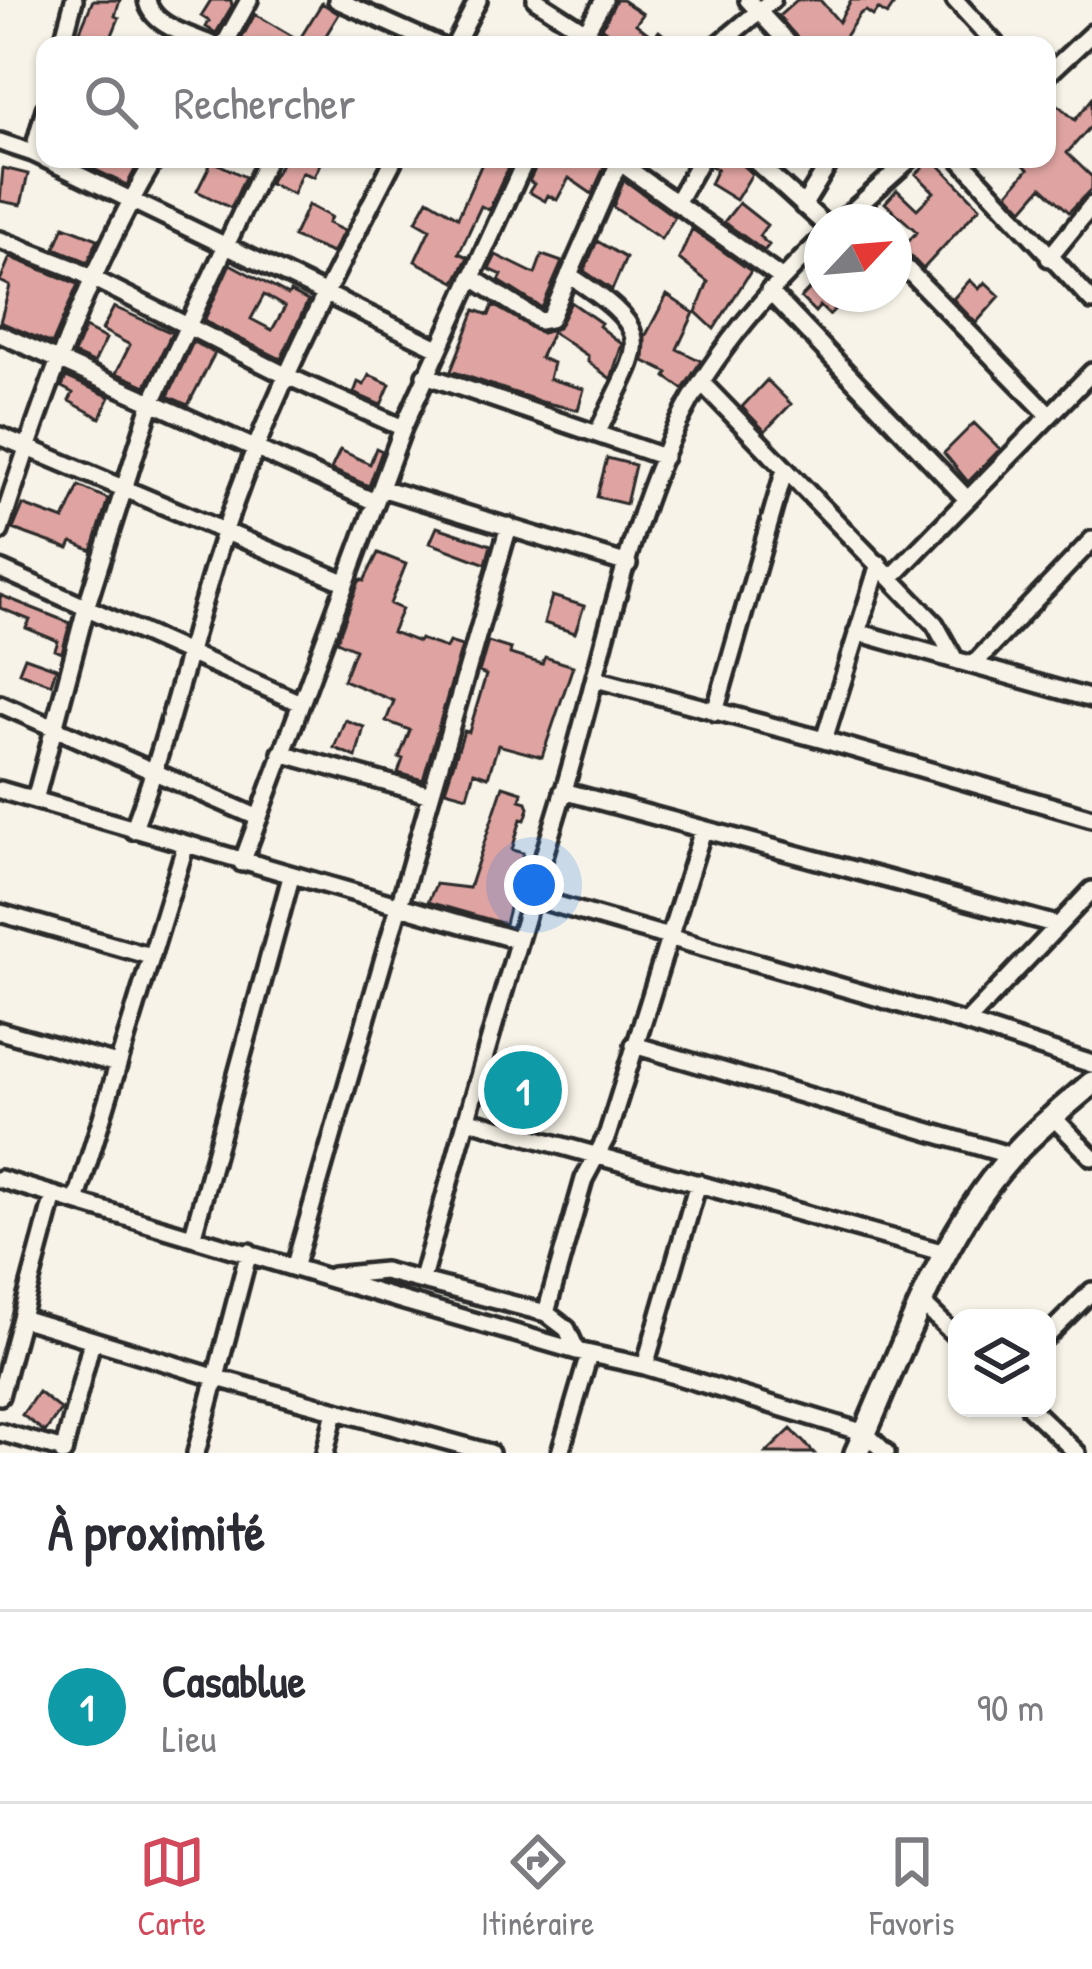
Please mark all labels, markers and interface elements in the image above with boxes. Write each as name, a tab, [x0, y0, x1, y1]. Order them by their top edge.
search box	[36, 36, 1056, 168]
icon: search	[78, 69, 144, 135]
text: Rechercher	[174, 72, 356, 133]
north arrow	[804, 204, 912, 312]
your location	[504, 855, 564, 915]
pin: 1	[484, 1045, 562, 1135]
map controls	[948, 1309, 1056, 1417]
button: layers	[948, 1309, 1056, 1417]
text: À proximité	[48, 1497, 265, 1566]
text: Casablue	[162, 1650, 306, 1711]
text: 1	[80, 1680, 94, 1733]
text: 90 m	[977, 1680, 1044, 1733]
text: Lieu	[162, 1711, 216, 1764]
tab: Carte	[138, 1829, 206, 1945]
tab: Itinéraire	[481, 1829, 594, 1945]
tab: Favoris	[870, 1829, 954, 1945]

